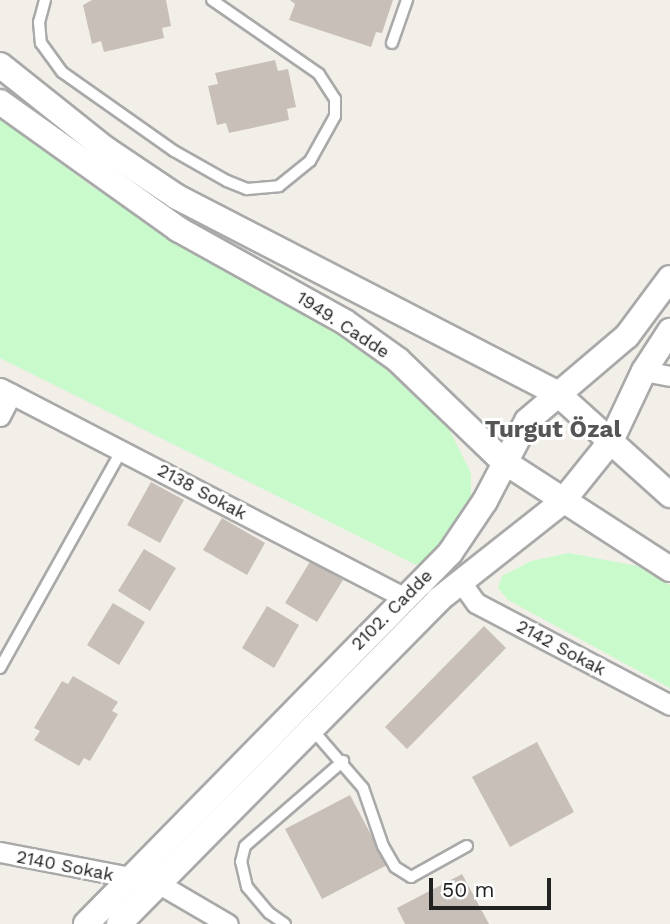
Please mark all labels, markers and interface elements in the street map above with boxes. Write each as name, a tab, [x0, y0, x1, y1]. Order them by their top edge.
street label: 1949. Cadde	[293, 287, 393, 363]
district label: Turgut Özal	[485, 416, 621, 444]
street label: 2138 Sokak	[154, 459, 250, 525]
street label: 2102. Cadde	[347, 565, 437, 655]
street label: 2142 Sokak	[513, 615, 609, 681]
street label: 2140 Sokak	[15, 846, 115, 886]
scale bar	[432, 864, 554, 908]
text: 50 m	[442, 877, 494, 902]

